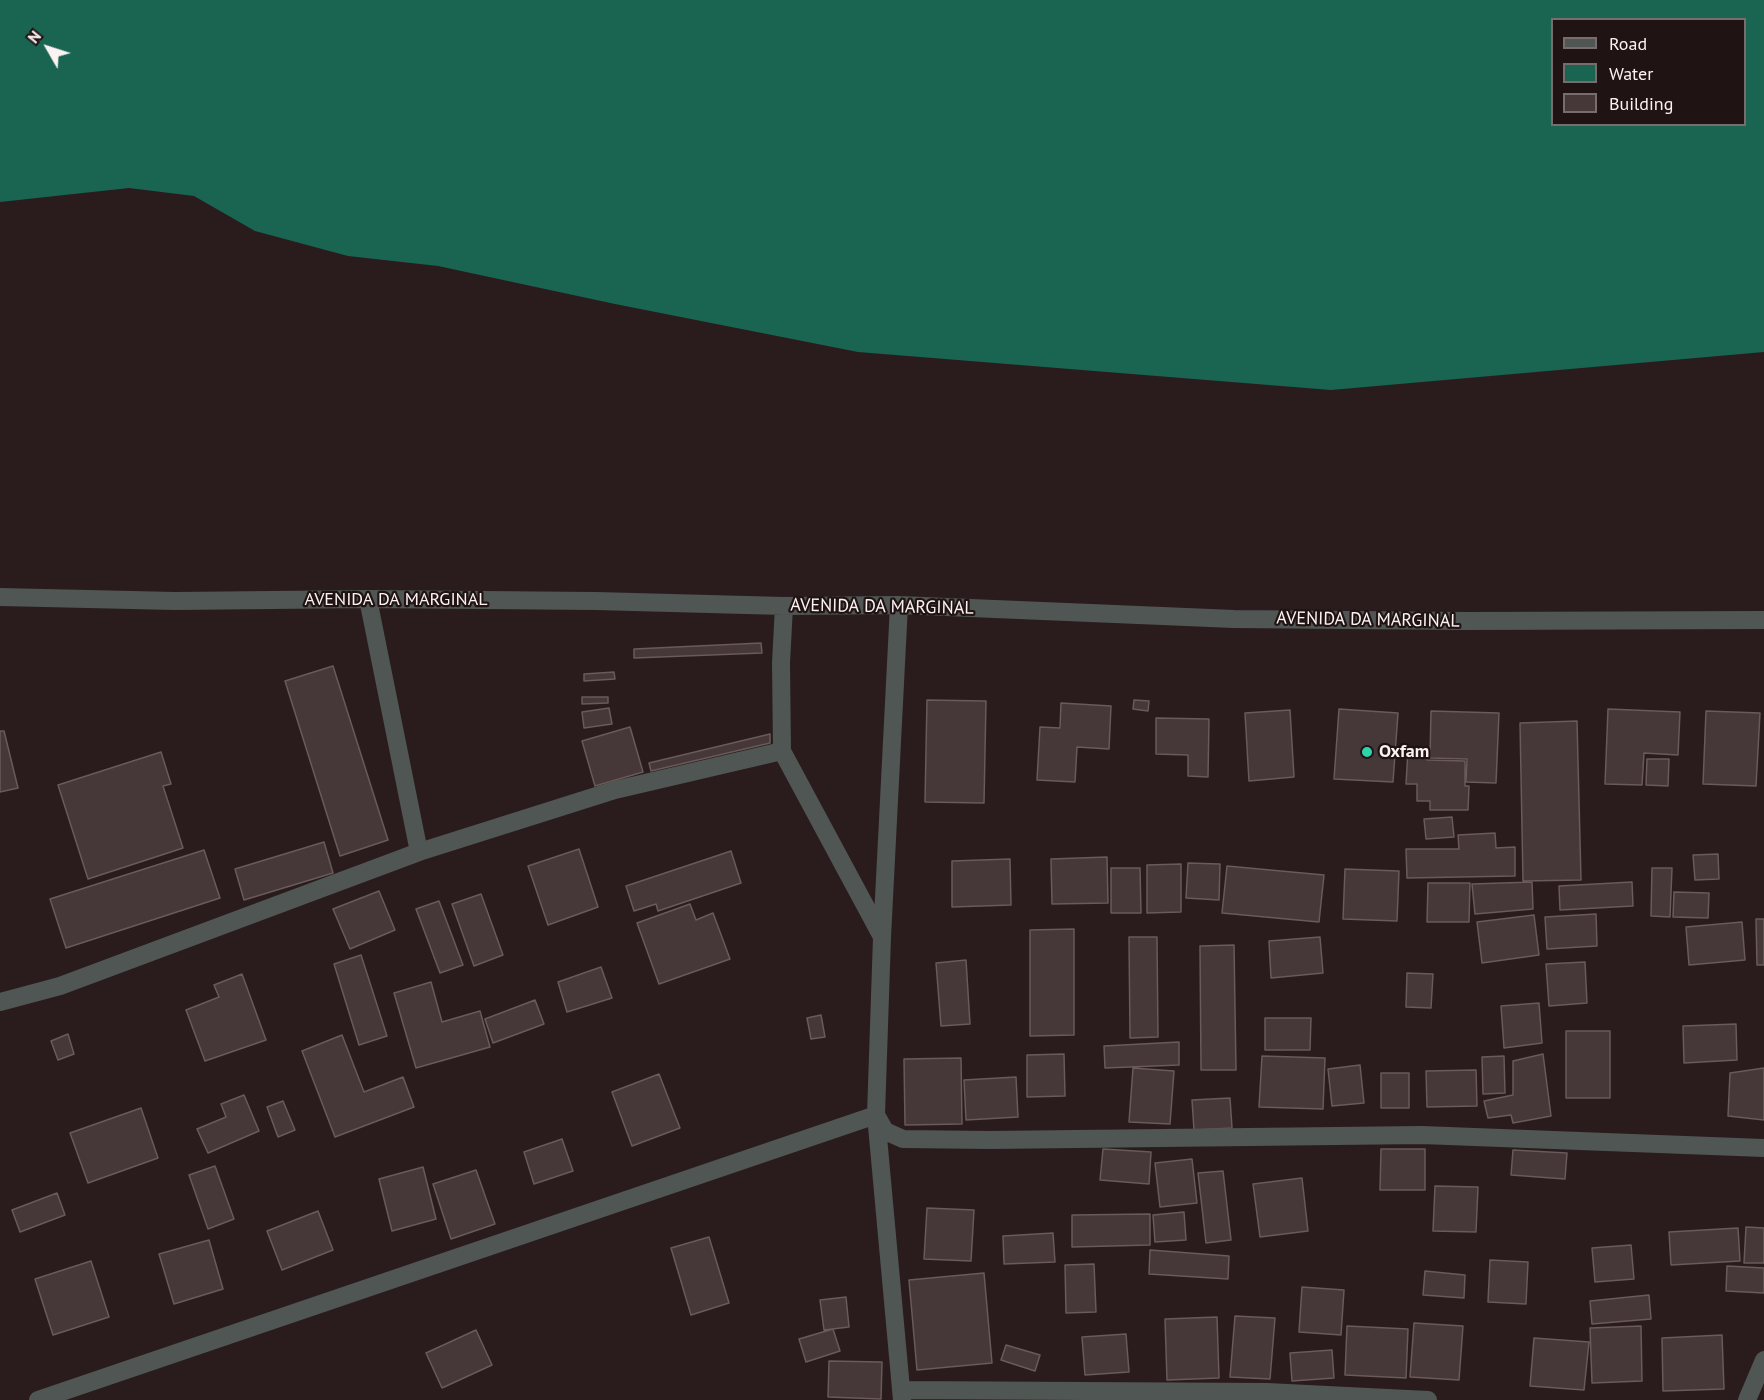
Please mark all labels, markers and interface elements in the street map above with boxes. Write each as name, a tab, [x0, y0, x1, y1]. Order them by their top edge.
north arrow	[18, 18, 78, 78]
legend	[1551, 18, 1746, 126]
text: N	[23, 26, 45, 47]
text: Road	[1609, 32, 1647, 55]
text: Water	[1609, 62, 1653, 85]
text: Building	[1609, 92, 1673, 115]
street label: AVENIDA DA MARGINAL	[304, 589, 488, 611]
street label: AVENIDA DA MARGINAL	[790, 595, 974, 619]
street label: AVENIDA DA MARGINAL	[1276, 608, 1460, 632]
place label: Oxfam	[1379, 741, 1429, 763]
marker: Oxfam	[1360, 745, 1374, 759]

